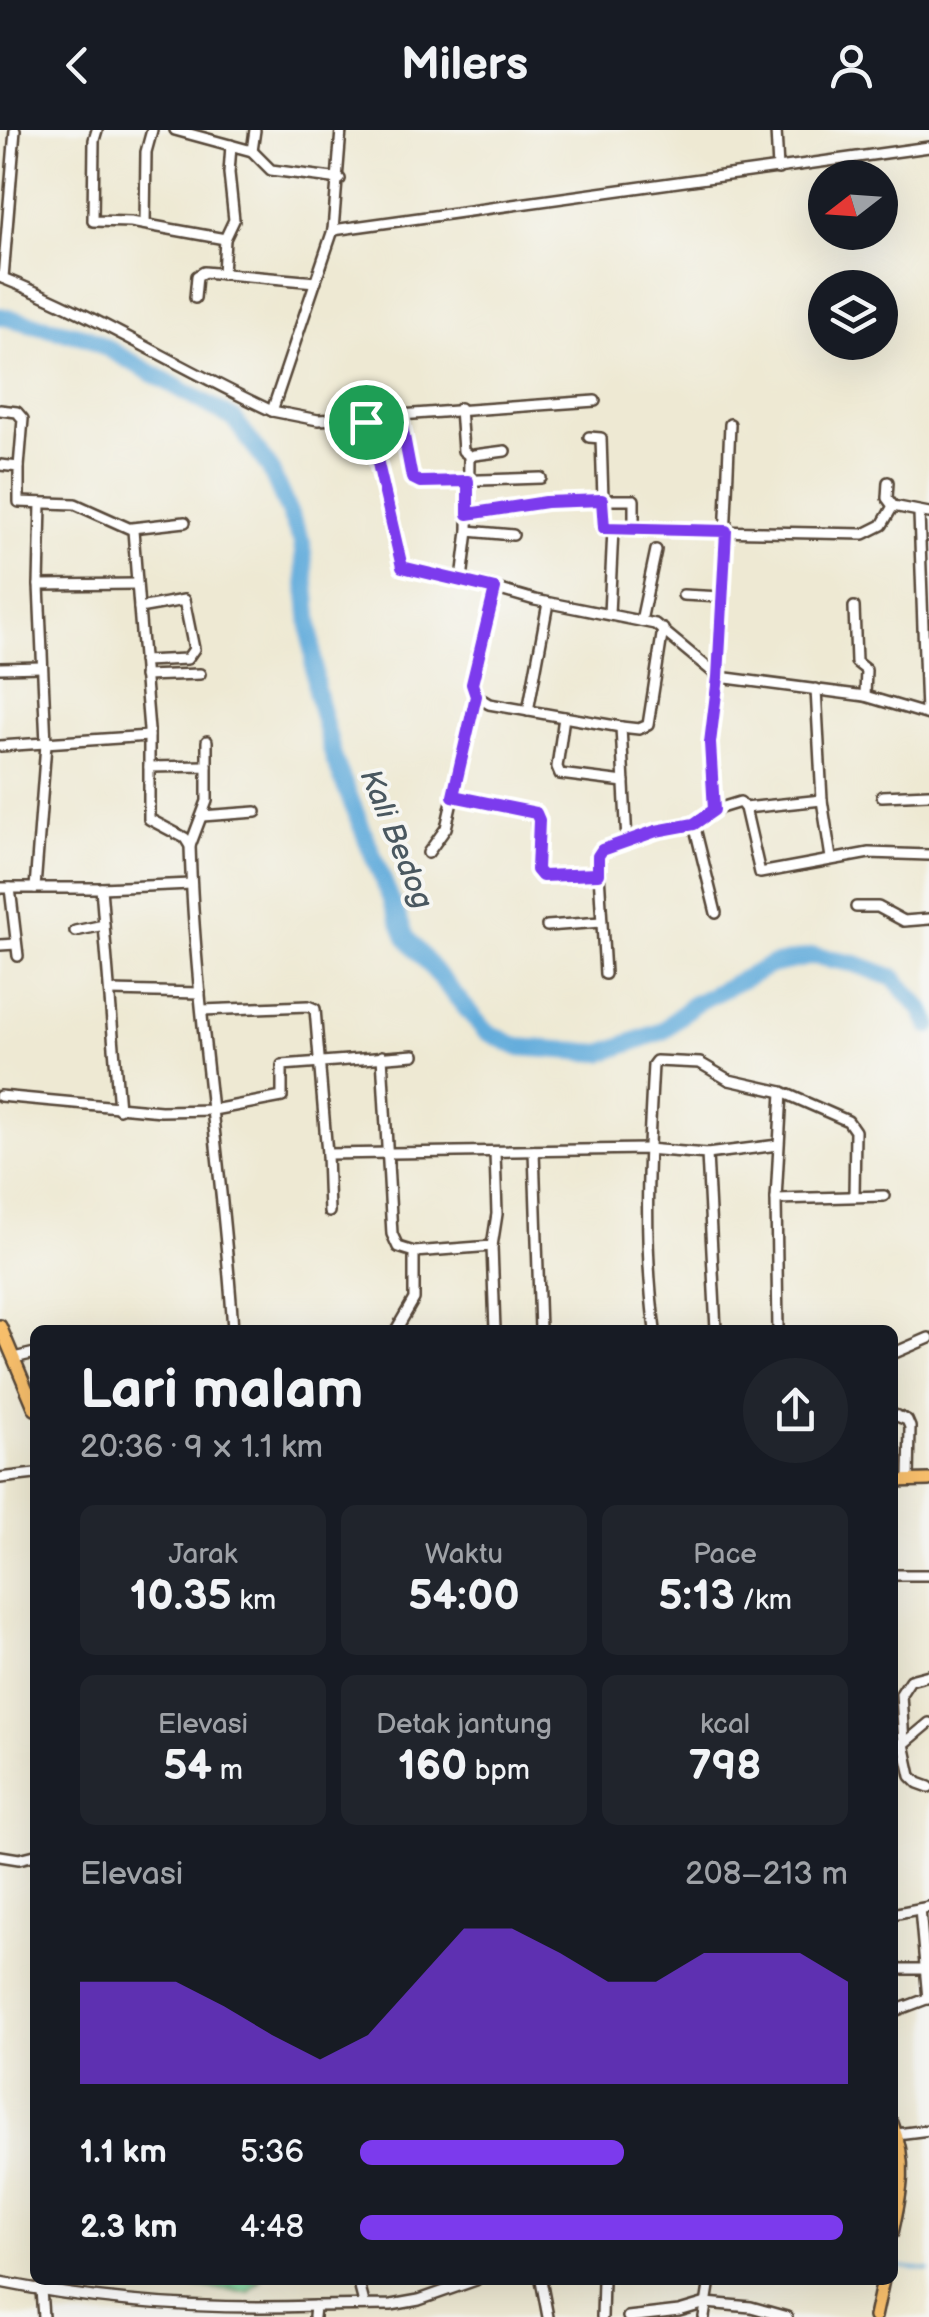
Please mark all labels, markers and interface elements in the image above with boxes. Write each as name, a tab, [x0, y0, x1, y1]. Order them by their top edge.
icon: back	[50, 38, 105, 93]
text: Milers	[401, 38, 528, 93]
icon: person	[824, 38, 879, 93]
north arrow	[808, 160, 898, 250]
map controls	[808, 160, 898, 360]
button: layers	[808, 270, 898, 360]
pin	[324, 380, 409, 465]
icon: arrive	[339, 395, 394, 450]
water label: Kali Bedog	[352, 764, 440, 914]
text: Lari malam	[80, 1357, 363, 1424]
button: share	[743, 1358, 848, 1463]
text: 20:36 · 9 × 1.1 km	[80, 1428, 323, 1467]
text: Jarak	[168, 1538, 238, 1571]
text: Waktu	[425, 1538, 503, 1571]
text: Pace	[693, 1538, 757, 1571]
text: 10.35	[130, 1571, 232, 1622]
text: 54:00	[408, 1571, 520, 1622]
text: 5:13	[658, 1571, 735, 1622]
text: km	[232, 1584, 276, 1617]
text: /km	[735, 1584, 792, 1617]
text: Elevasi	[158, 1708, 248, 1741]
text: Detak jantung	[376, 1708, 552, 1741]
text: kcal	[700, 1708, 750, 1741]
text: 54	[163, 1741, 212, 1792]
text: 160	[398, 1741, 467, 1792]
text: 798	[688, 1741, 762, 1792]
text: m	[212, 1754, 243, 1787]
text: bpm	[467, 1754, 530, 1787]
text: Elevasi	[80, 1855, 183, 1894]
text: 208–213 m	[685, 1855, 848, 1894]
text: 1.1 km	[80, 2133, 167, 2172]
text: 5:36	[240, 2133, 304, 2172]
text: 2.3 km	[80, 2208, 178, 2247]
text: 4:48	[240, 2208, 304, 2247]

